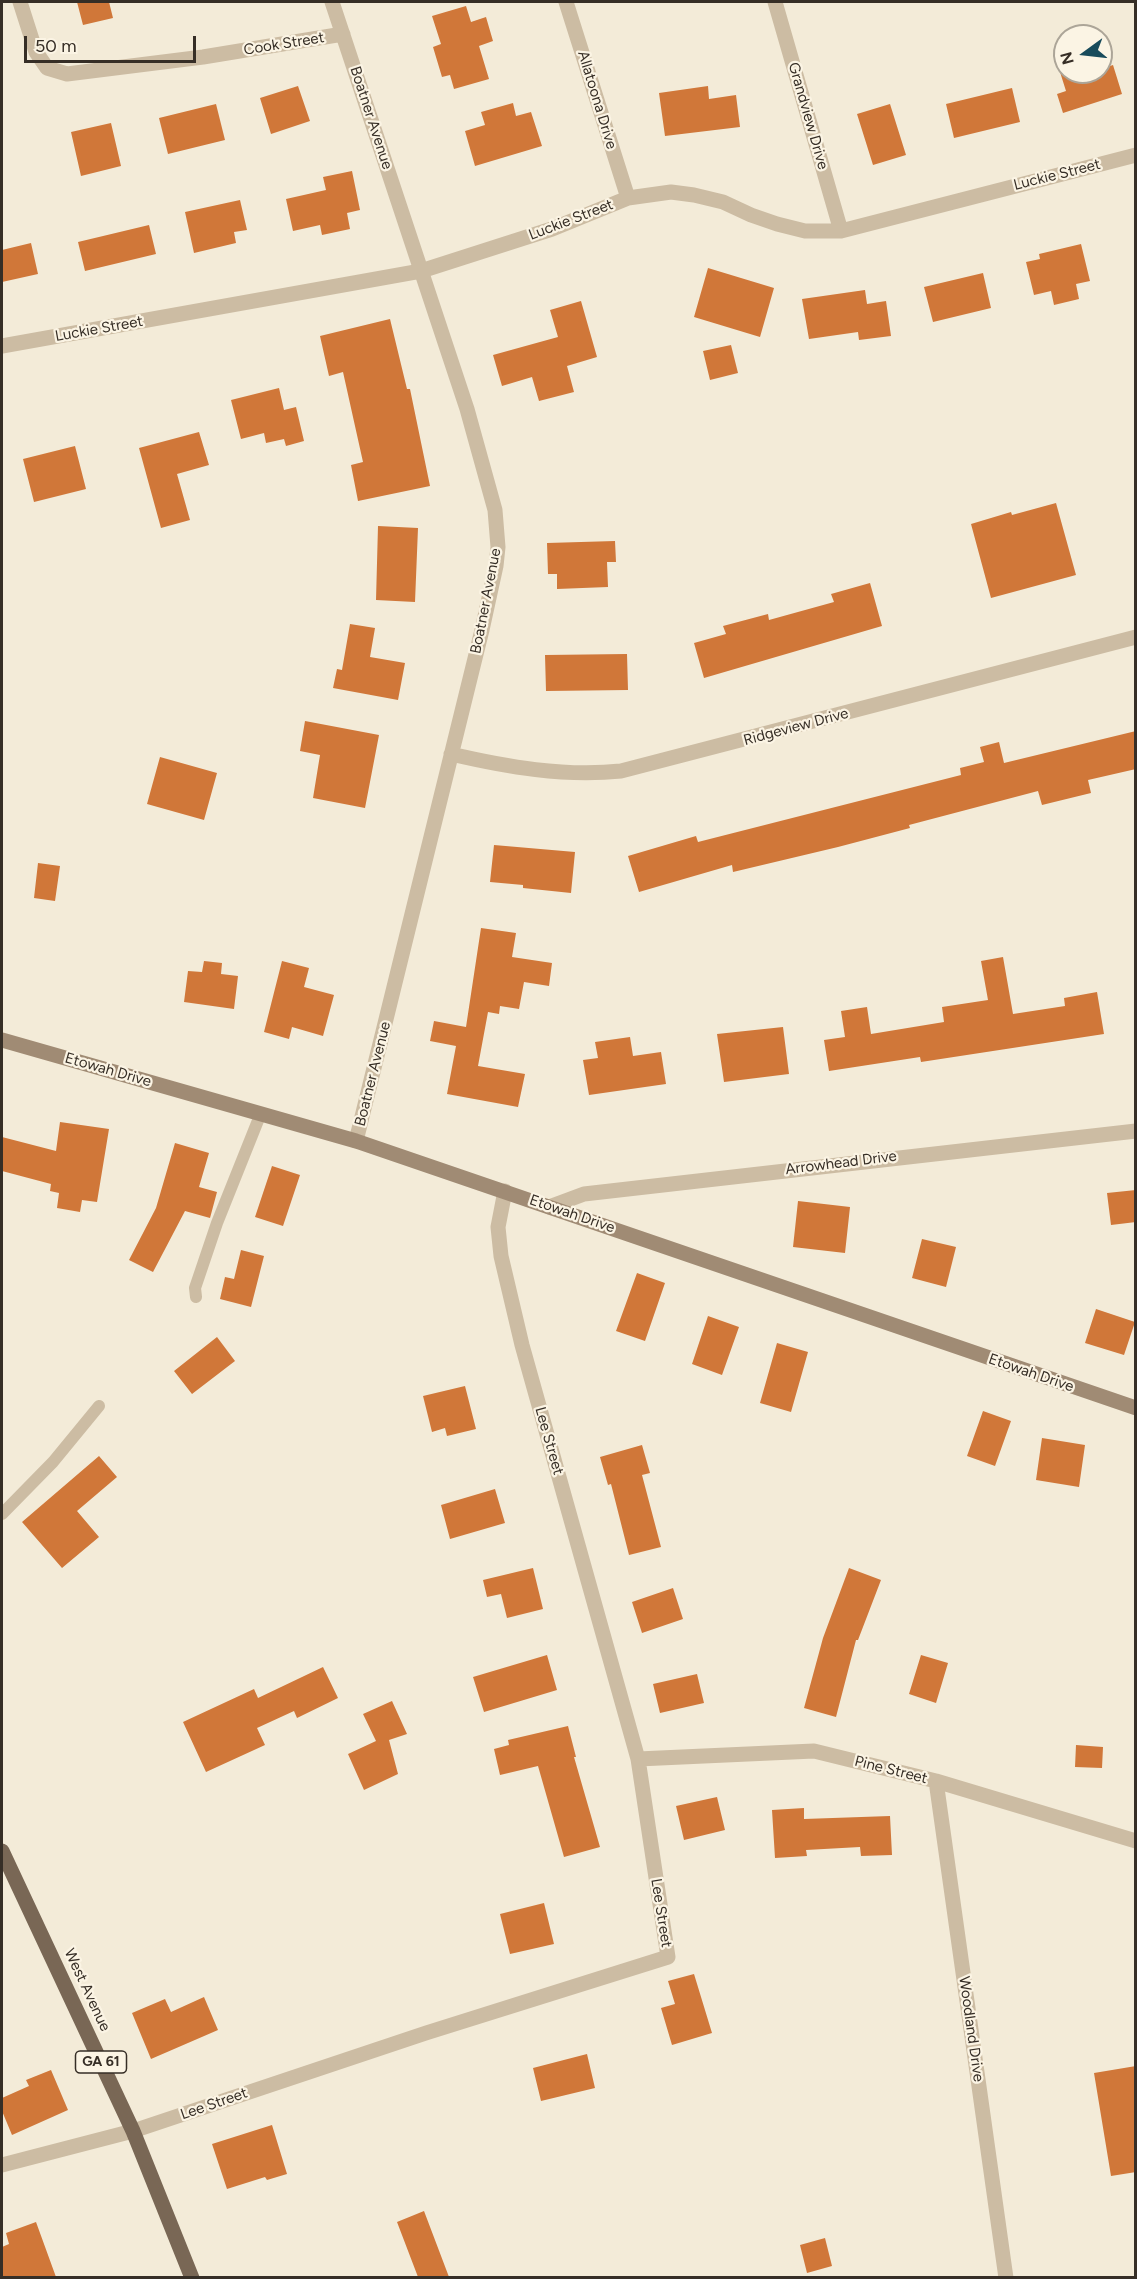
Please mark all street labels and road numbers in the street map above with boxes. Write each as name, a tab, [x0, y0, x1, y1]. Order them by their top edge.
street label: Cook Street	[242, 29, 326, 59]
street label: Allatoona Drive	[574, 49, 620, 151]
street label: Grandview Drive	[784, 60, 832, 172]
street label: Boatner Avenue	[346, 64, 396, 172]
street label: Luckie Street	[1012, 156, 1102, 194]
street label: Luckie Street	[526, 196, 616, 244]
street label: Luckie Street	[54, 312, 144, 346]
street label: Boatner Avenue	[467, 547, 505, 655]
street label: Ridgeview Drive	[742, 704, 850, 750]
street label: Boatner Avenue	[351, 1020, 395, 1128]
street label: Etowah Drive	[63, 1049, 153, 1091]
street label: Arrowhead Drive	[784, 1147, 898, 1179]
street label: Etowah Drive	[527, 1191, 617, 1237]
street label: Etowah Drive	[986, 1350, 1076, 1396]
street label: Lee Street	[531, 1405, 567, 1477]
street label: Pine Street	[853, 1752, 929, 1788]
street label: Lee Street	[647, 1877, 675, 1949]
street label: West Avenue	[60, 1946, 114, 2034]
street label: Woodland Drive	[955, 1975, 987, 2083]
road number: GA 61	[76, 2051, 126, 2073]
street label: Lee Street	[178, 2084, 250, 2124]

